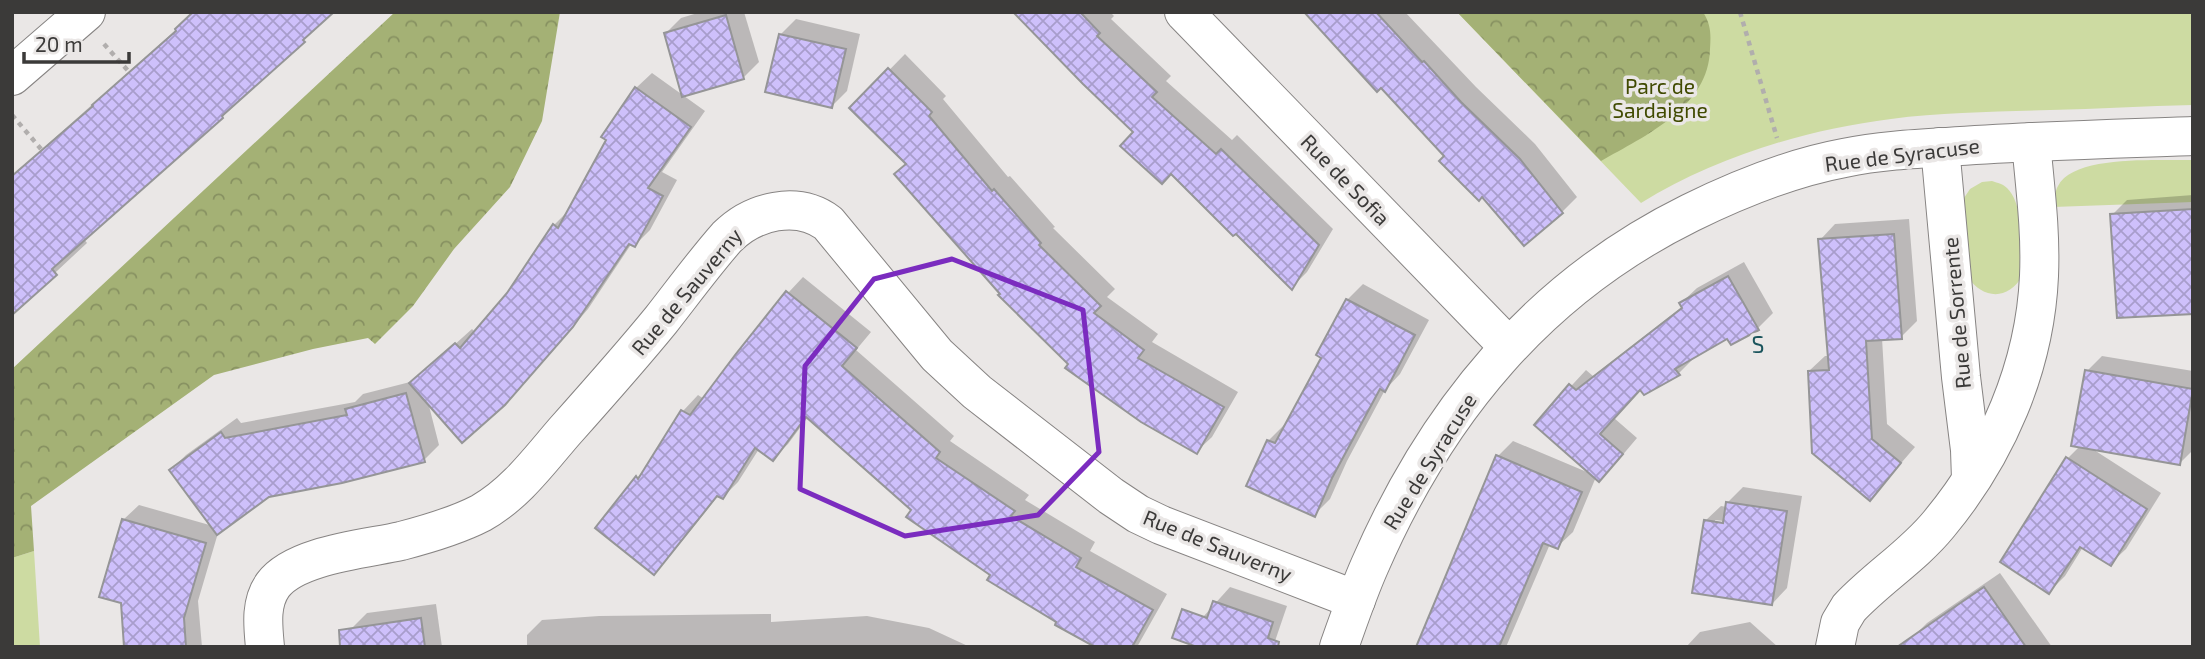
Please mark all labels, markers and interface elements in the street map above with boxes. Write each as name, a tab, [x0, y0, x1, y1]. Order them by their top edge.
scale bar	[24, 21, 130, 65]
text: 20 m	[35, 31, 83, 56]
park label: Parc de Sardaigne	[1612, 73, 1708, 122]
street label: Rue de Sofia	[1296, 128, 1396, 230]
street label: Rue de Syracuse	[1823, 132, 1981, 176]
street label: Rue de Sauverny	[626, 222, 746, 360]
street label: Rue de Sorrente	[1937, 236, 1975, 390]
district label: S	[1752, 330, 1766, 358]
street label: Rue de Syracuse	[1377, 388, 1481, 534]
street label: Rue de Sauverny	[1140, 504, 1296, 586]

